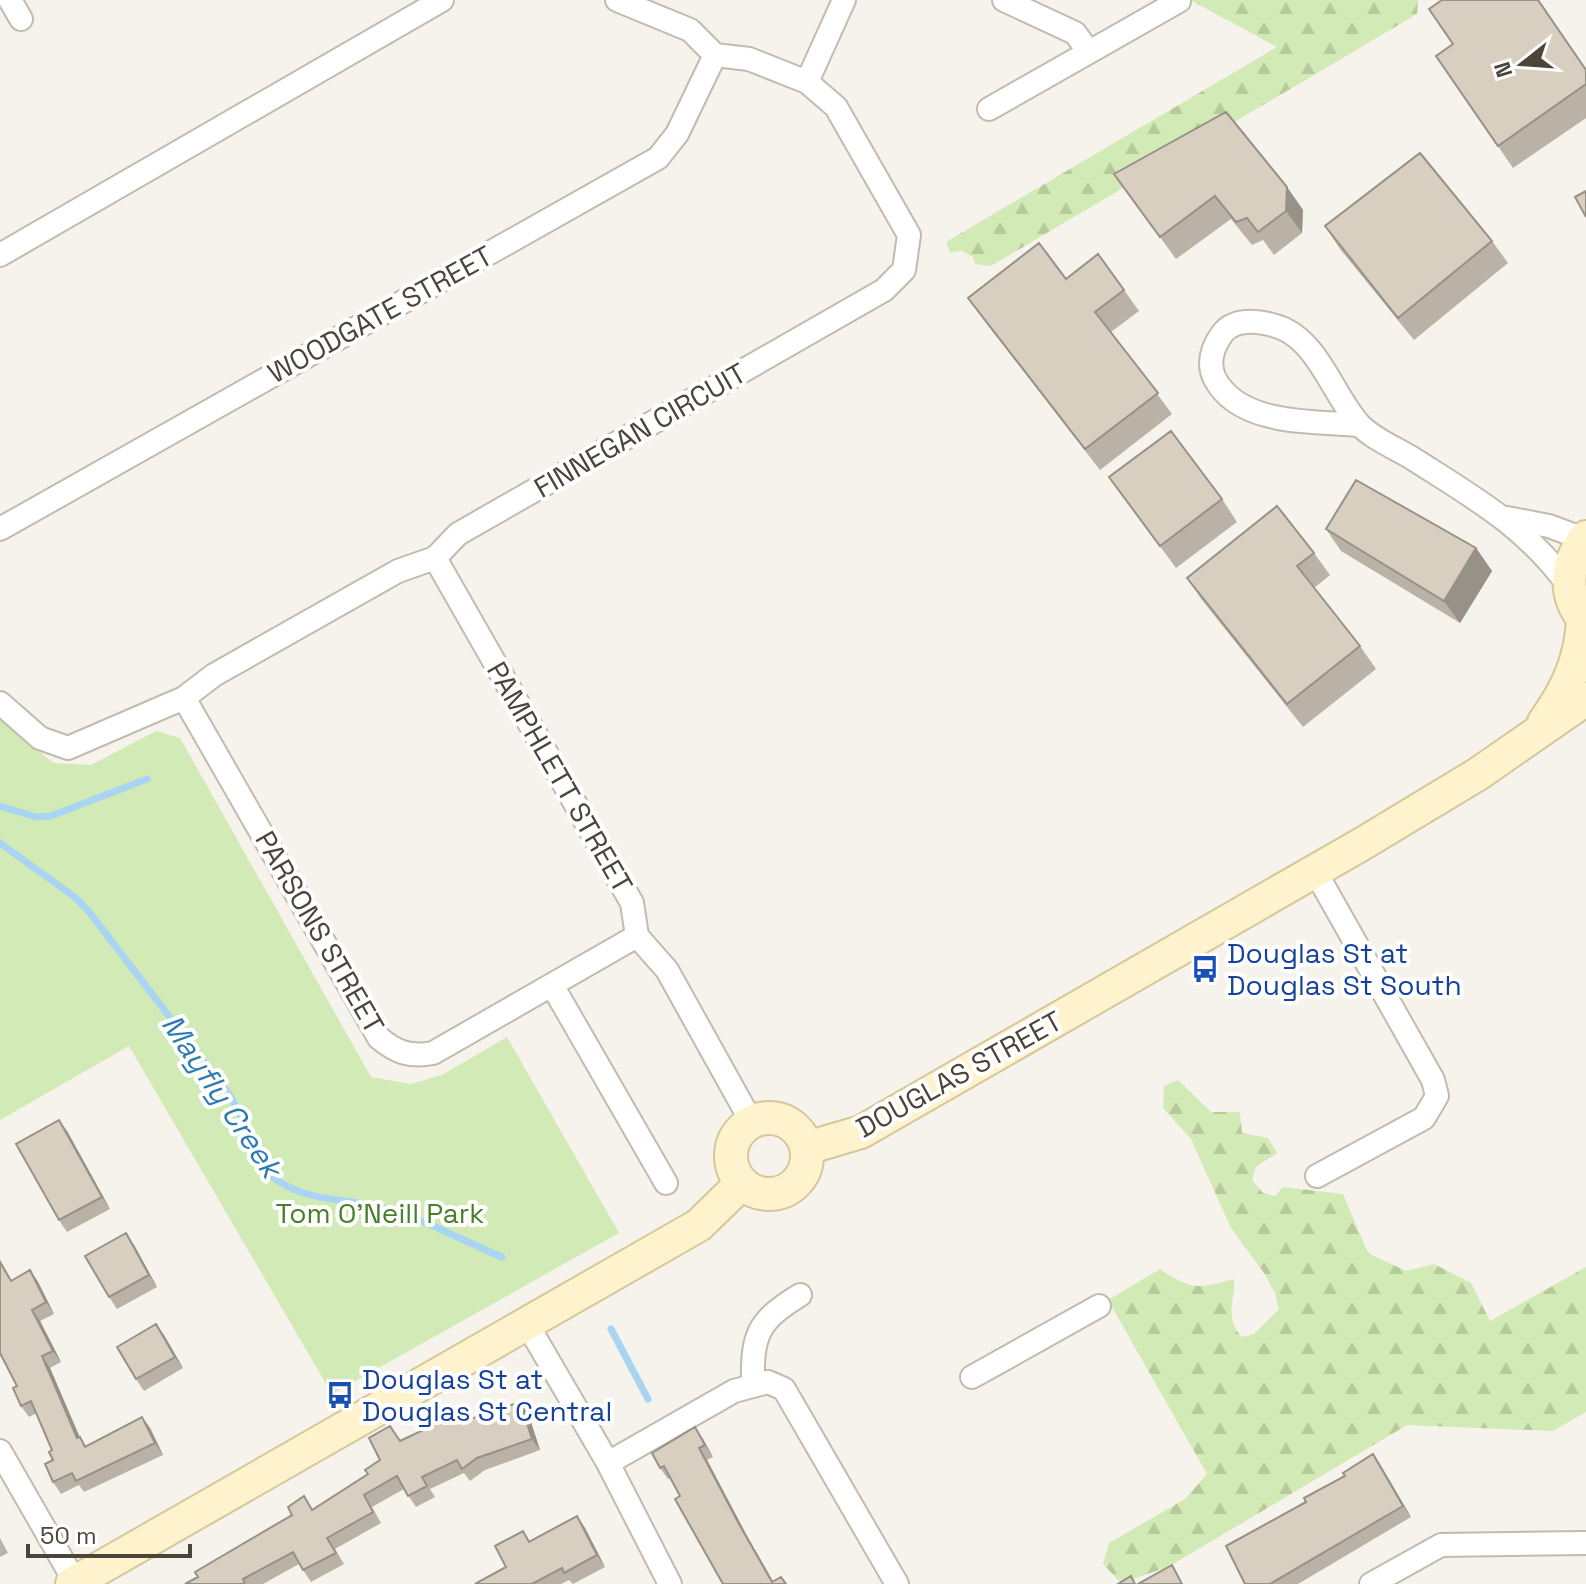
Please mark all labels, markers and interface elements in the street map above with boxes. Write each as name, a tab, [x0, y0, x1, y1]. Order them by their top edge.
north arrow	[1482, 24, 1562, 104]
text: N	[1487, 59, 1518, 81]
street label: WOODGATE STREET	[261, 237, 499, 391]
street label: FINNEGAN CIRCUIT	[527, 355, 753, 505]
street label: PAMPHLETT STREET	[479, 655, 641, 899]
street label: PARSONS STREET	[247, 824, 393, 1040]
place label: Douglas St at Douglas St South	[1227, 935, 1462, 1003]
bus stop icon: Douglas St at Douglas St South	[1190, 954, 1220, 984]
street label: DOUGLAS STREET	[850, 1002, 1068, 1146]
water label: Mayfly Creek	[153, 1007, 293, 1188]
park label: Tom O'Neill Park	[276, 1195, 484, 1231]
place label: Douglas St at Douglas St Central	[362, 1361, 612, 1429]
bus stop icon: Douglas St at Douglas St Central	[325, 1380, 355, 1410]
scale bar	[28, 1508, 190, 1558]
text: 50 m	[40, 1520, 97, 1551]

